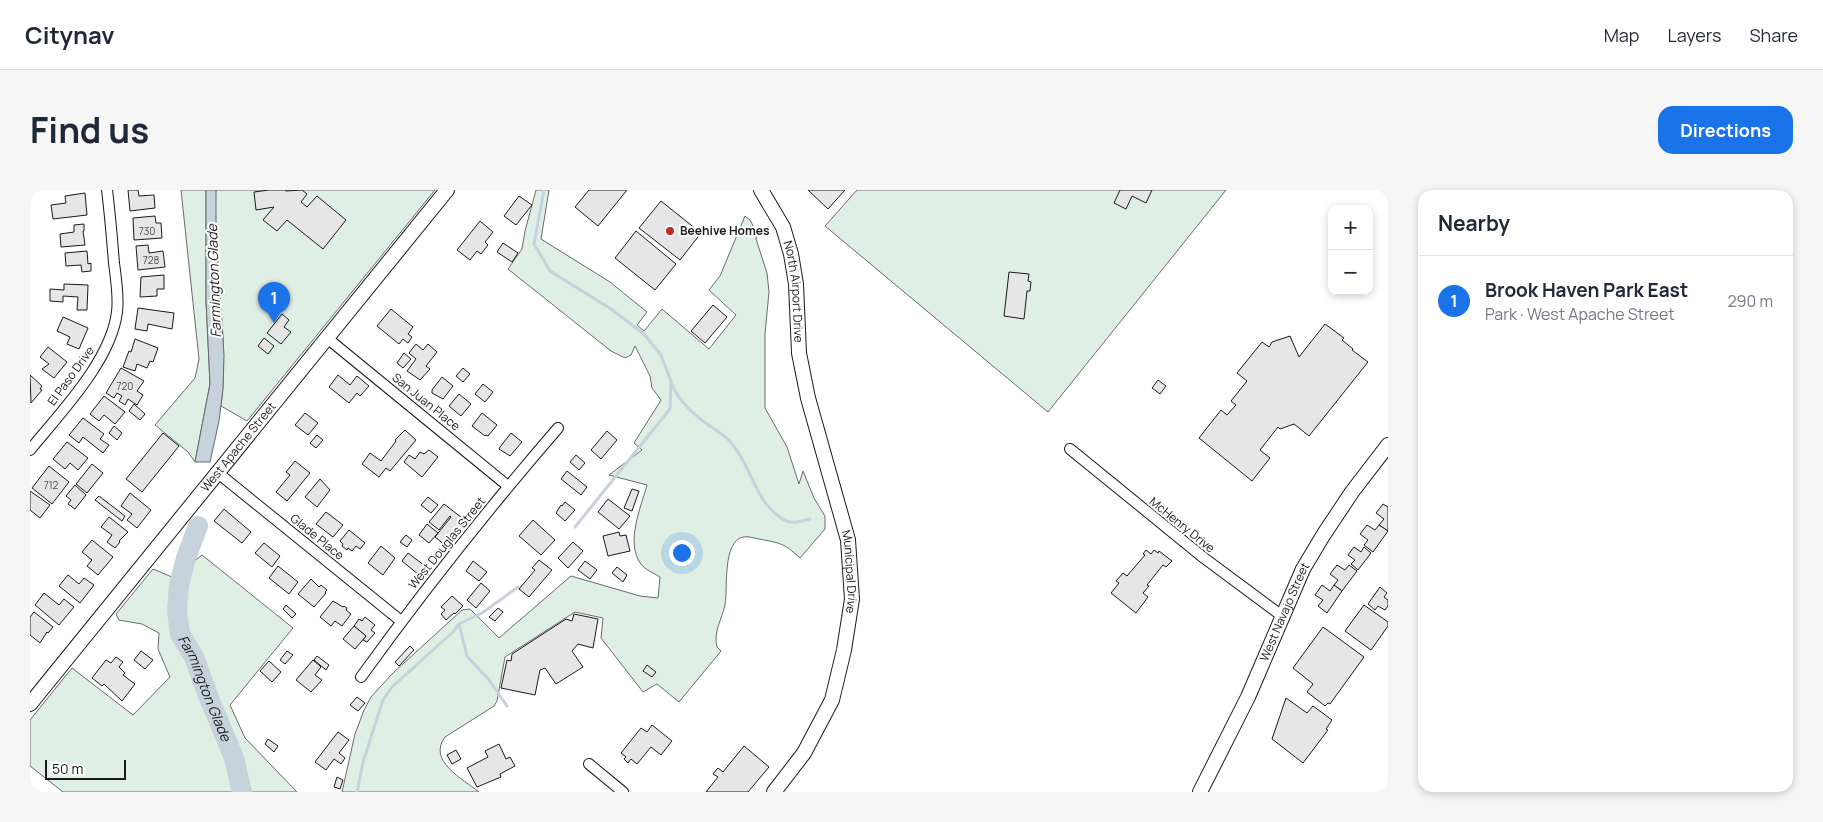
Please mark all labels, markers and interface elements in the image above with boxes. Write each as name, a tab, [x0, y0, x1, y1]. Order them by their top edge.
text: Citynav	[25, 18, 115, 51]
text: Map	[1604, 23, 1639, 47]
text: Layers	[1667, 23, 1721, 47]
text: Share	[1749, 23, 1798, 47]
text: Find us	[30, 106, 149, 154]
button: Directions	[1658, 106, 1793, 154]
map controls	[1328, 205, 1373, 295]
button: +	[1328, 205, 1373, 250]
text: Nearby	[1438, 209, 1510, 237]
place label: Beehive Homes	[680, 222, 770, 239]
water label: Farmington Glade	[202, 223, 225, 338]
house number: 730	[139, 224, 155, 238]
marker: Beehive Homes	[664, 225, 676, 237]
street label: North Airport Drive	[779, 238, 808, 343]
button: −	[1328, 250, 1373, 295]
house number: 728	[143, 253, 159, 267]
text: Brook Haven Park East	[1485, 277, 1688, 303]
pin: 1	[258, 282, 290, 323]
text: 1	[1450, 290, 1458, 312]
text: 290 m	[1727, 290, 1773, 312]
text: Park · West Apache Street	[1485, 303, 1675, 325]
street label: El Paso Drive	[43, 343, 98, 409]
street label: San Juan Place	[389, 369, 464, 434]
house number: 720	[117, 379, 133, 393]
street label: West Apache Street	[197, 398, 280, 495]
house number: 712	[44, 478, 59, 492]
street label: West Douglas Street	[404, 493, 489, 592]
street label: McHenry Drive	[1146, 493, 1219, 556]
street label: Glade Place	[287, 510, 348, 564]
street label: Municipal Drive	[838, 528, 861, 615]
your location	[669, 540, 695, 566]
street label: West Navajo Street	[1255, 559, 1313, 664]
water label: Farmington Glade	[174, 631, 236, 745]
scale bar	[45, 757, 126, 780]
text: 50 m	[52, 759, 83, 778]

